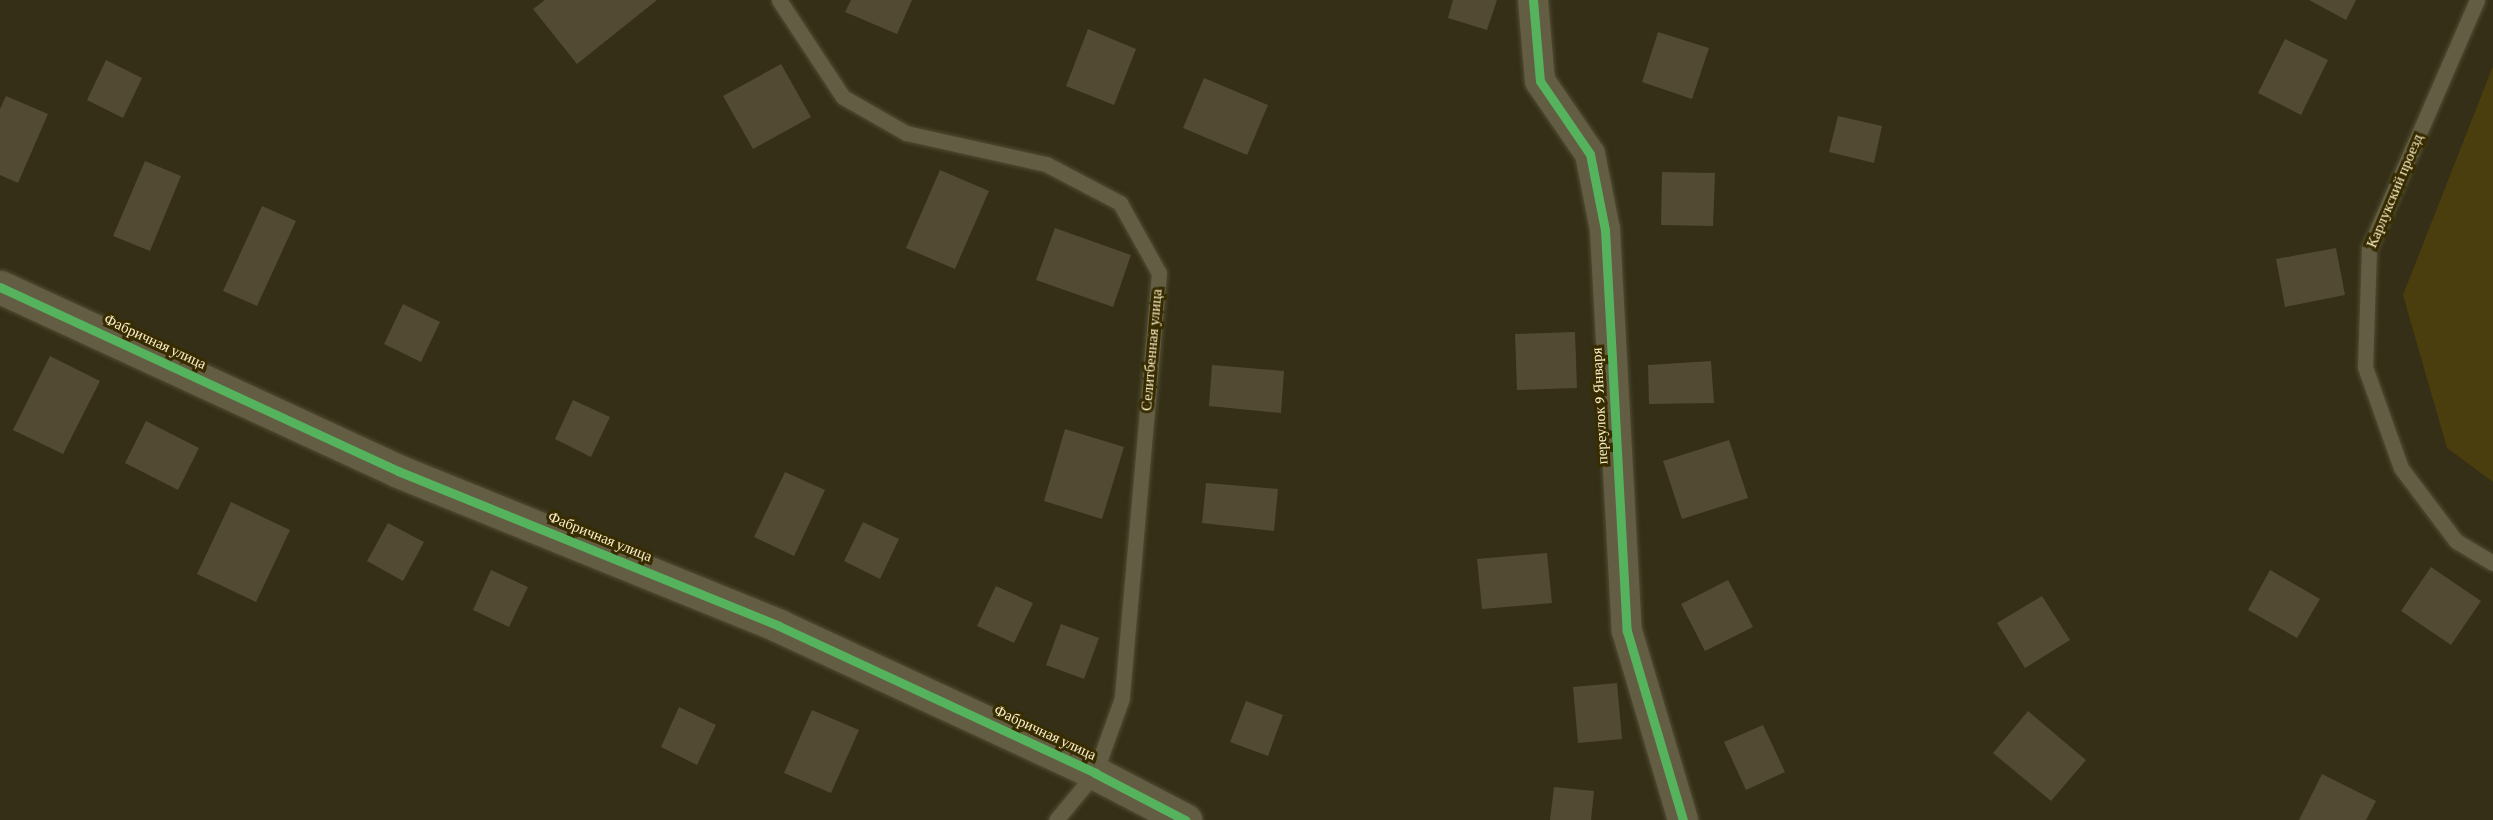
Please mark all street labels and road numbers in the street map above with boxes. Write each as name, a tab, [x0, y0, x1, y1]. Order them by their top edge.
street label: Карлукский проезд	[2363, 131, 2427, 251]
street label: Селитбенная улица	[1138, 288, 1166, 412]
street label: Фабричная улица	[101, 310, 209, 374]
street label: переулок 9 Января	[1588, 347, 1612, 465]
street label: Фабричная улица	[545, 508, 655, 566]
street label: Фабричная улица	[991, 701, 1099, 765]

